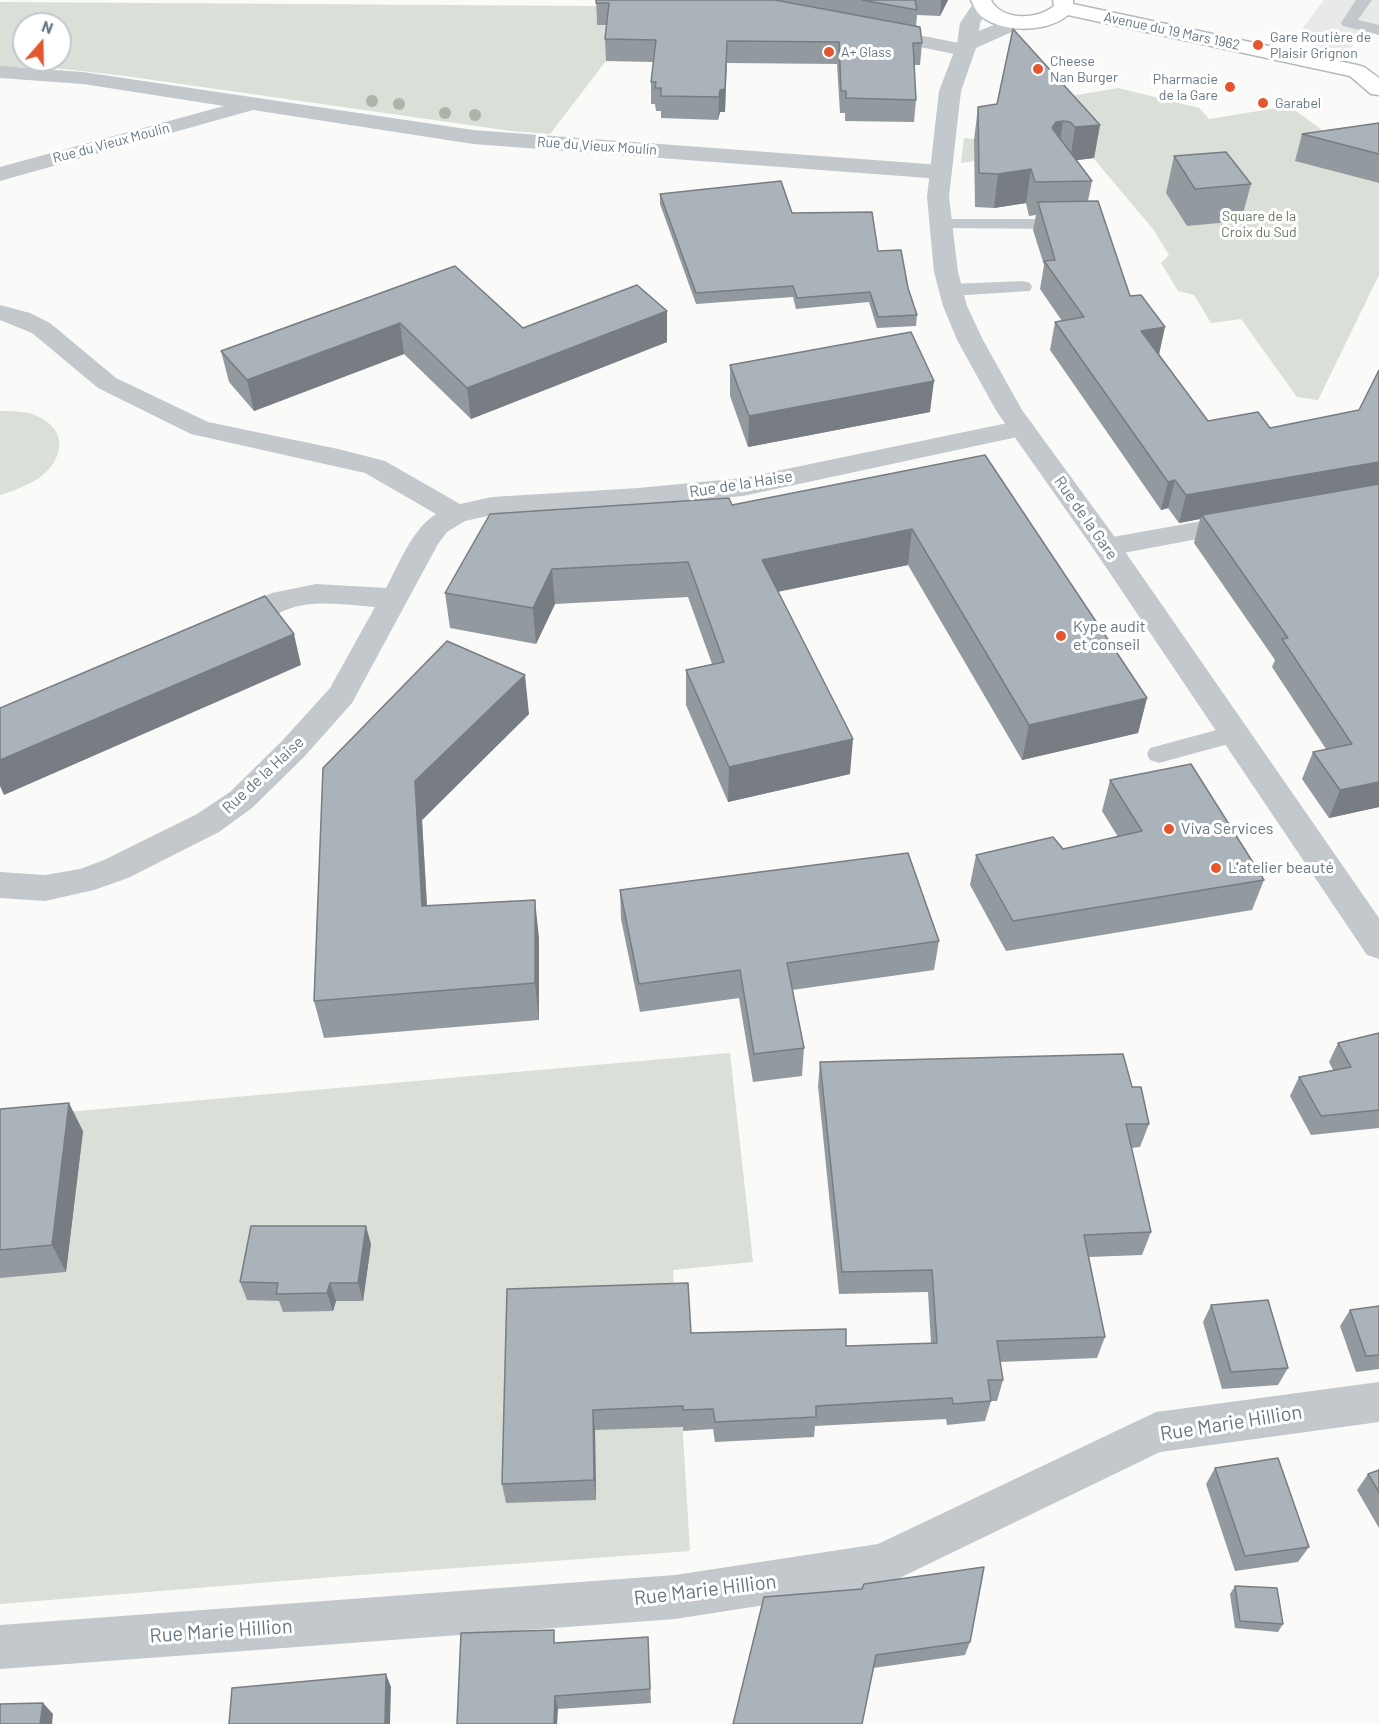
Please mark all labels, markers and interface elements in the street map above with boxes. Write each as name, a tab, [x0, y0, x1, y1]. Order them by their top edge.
street label: Avenue du 19 Mars 1962	[1102, 8, 1242, 54]
north arrow	[12, 12, 72, 72]
text: N	[39, 16, 56, 37]
place label: Gare Routière de Plaisir Grignon	[1270, 29, 1371, 62]
marker: Gare Routière de Plaisir Grignon	[1251, 38, 1265, 52]
place label: A+ Glass	[841, 44, 892, 60]
marker: A+ Glass	[822, 45, 836, 59]
place label: Cheese Nan Burger	[1050, 53, 1118, 86]
marker: Cheese Nan Burger	[1031, 62, 1045, 76]
place label: Pharmacie de la Gare	[1153, 71, 1218, 104]
marker: Pharmacie de la Gare	[1223, 80, 1237, 94]
place label: Garabel	[1275, 95, 1321, 111]
marker: Garabel	[1256, 96, 1270, 110]
street label: Rue du Vieux Moulin	[51, 119, 171, 167]
street label: Rue du Vieux Moulin	[537, 133, 657, 159]
park label: Square de la Croix du Sud	[1221, 208, 1297, 240]
street label: Rue de la Haise	[688, 466, 794, 502]
street label: Rue de la Gare	[1050, 472, 1122, 564]
place label: Kype audit et conseil	[1073, 617, 1146, 655]
marker: Kype audit et conseil	[1054, 629, 1068, 643]
street label: Rue de la Haise	[218, 732, 308, 818]
place label: Viva Services	[1181, 819, 1273, 839]
marker: Viva Services	[1162, 822, 1176, 836]
place label: L'atelier beauté	[1228, 858, 1334, 878]
marker: L'atelier beauté	[1209, 861, 1223, 875]
street label: Rue Marie Hillion	[1158, 1400, 1304, 1446]
street label: Rue Marie Hillion	[632, 1569, 778, 1611]
street label: Rue Marie Hillion	[149, 1614, 293, 1648]

